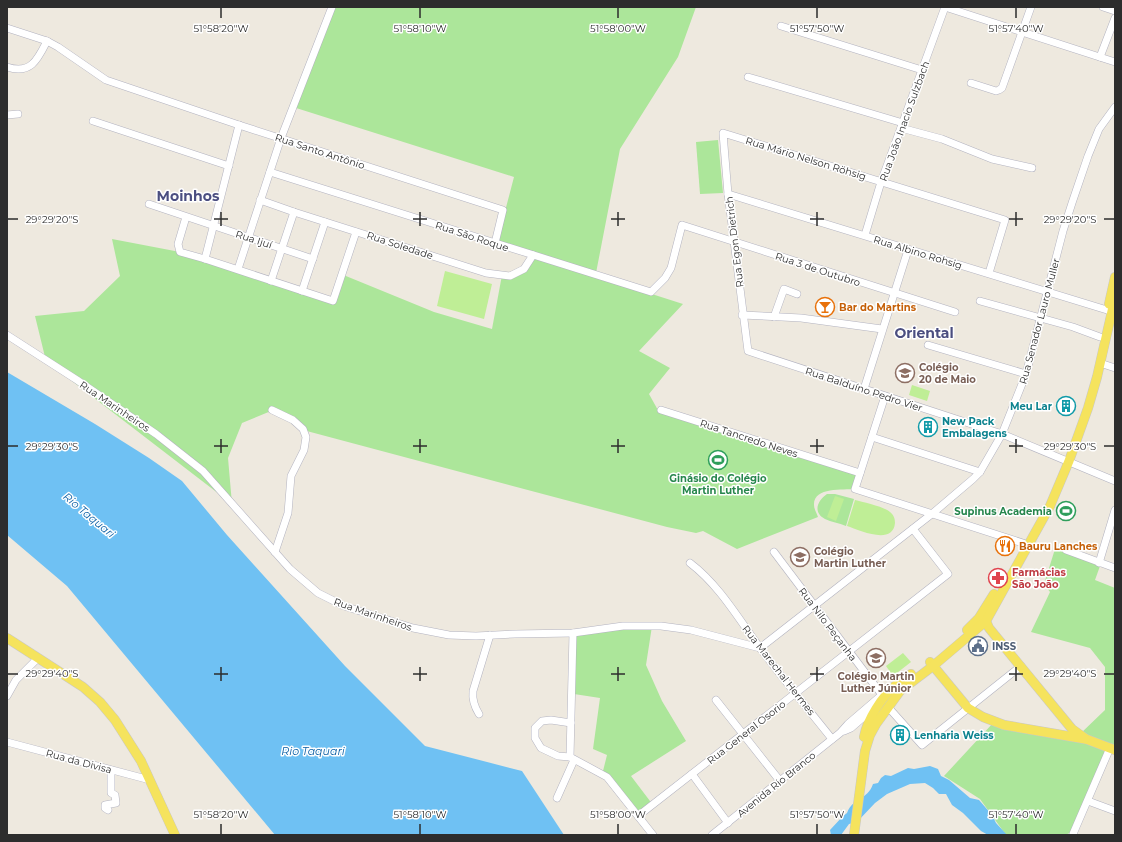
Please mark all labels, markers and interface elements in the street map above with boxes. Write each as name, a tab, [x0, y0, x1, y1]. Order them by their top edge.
text: 51°58'20"W	[193, 22, 249, 35]
text: 51°58'10"W	[393, 22, 447, 35]
text: 51°58'00"W	[590, 22, 646, 35]
text: 51°57'50"W	[790, 22, 844, 35]
text: 51°57'40"W	[988, 22, 1044, 35]
street label: Rua João Inacio Sulzbach	[877, 59, 932, 183]
street label: Rua Santo Antônio	[273, 131, 366, 172]
street label: Rua Mário Nelson Röhsig	[744, 134, 868, 183]
district label: Moinhos	[157, 187, 220, 205]
street label: Rua Egon Dietrich	[722, 196, 747, 288]
text: 29°29'20"S	[26, 213, 78, 226]
text: 29°29'20"S	[1044, 213, 1096, 226]
street label: Rua São Roque	[433, 218, 510, 254]
street label: Rua Ijuí	[234, 227, 275, 252]
street label: Rua Soledade	[365, 229, 435, 262]
street label: Rua Albino Rohsig	[872, 233, 964, 272]
street label: Rua 3 de Outubro	[774, 250, 862, 289]
street label: Rua Senador Lauro Muller	[1016, 257, 1063, 386]
bar icon: Bar do Martins	[814, 296, 836, 318]
place label: Bar do Martins	[839, 301, 917, 314]
district label: Oriental	[894, 324, 954, 342]
place label: Colégio 20 de Maio	[919, 361, 976, 386]
school or university icon: Colégio 20 de Maio	[894, 362, 916, 384]
street label: Rua Balduíno Pedro Vier	[804, 364, 924, 415]
street label: Rua Marinheiros	[77, 378, 152, 435]
building icon: Meu Lar	[1055, 395, 1077, 417]
place label: Meu Lar	[1010, 400, 1053, 413]
place label: New Pack Embalagens	[942, 415, 1008, 440]
building icon: New Pack Embalagens	[917, 416, 939, 438]
street label: Rua Tancredo Neves	[698, 417, 799, 460]
text: 29°29'30"S	[26, 440, 78, 453]
text: 29°29'30"S	[1044, 440, 1096, 453]
sports icon: Ginásio do Colégio Martin Luther	[707, 449, 729, 471]
place label: Ginásio do Colégio Martin Luther	[669, 472, 767, 497]
water label: Rio Taquari	[60, 489, 118, 541]
sports icon: Supinus Academia	[1055, 500, 1077, 522]
place label: Supinus Academia	[954, 505, 1052, 518]
restaurant icon: Bauru Lanches	[994, 535, 1016, 557]
place label: Bauru Lanches	[1019, 540, 1098, 553]
place label: Colégio Martin Luther	[814, 545, 887, 570]
school or university icon: Colégio Martin Luther	[789, 546, 811, 568]
place label: Farmácias São João	[1012, 566, 1066, 591]
pharmacy icon: Farmácias São João	[987, 567, 1009, 589]
street label: Rua Nilo Peçanha	[796, 585, 860, 664]
street label: Rua Marinheiros	[332, 595, 414, 634]
street label: Rua Marechal Hermes	[739, 623, 818, 718]
public building icon: INSS	[967, 635, 989, 657]
place label: INSS	[992, 640, 1017, 653]
school or university icon: Colégio Martin Luther Júnior	[865, 647, 887, 669]
text: 29°29'40"S	[26, 667, 78, 680]
text: 29°29'40"S	[1044, 667, 1096, 680]
place label: Colégio Martin Luther Júnior	[838, 670, 914, 695]
street label: Rua General Osorio	[704, 698, 788, 767]
building icon: Lenharia Weiss	[889, 724, 911, 746]
place label: Lenharia Weiss	[914, 729, 994, 742]
water label: Rio Taquari	[281, 744, 345, 758]
street label: Rua da Divisa	[45, 746, 113, 777]
street label: Avenida Rio Branco	[734, 749, 818, 820]
text: 51°58'20"W	[193, 808, 249, 821]
text: 51°58'10"W	[393, 808, 447, 821]
text: 51°58'00"W	[590, 808, 646, 821]
text: 51°57'50"W	[790, 808, 844, 821]
text: 51°57'40"W	[988, 808, 1044, 821]

